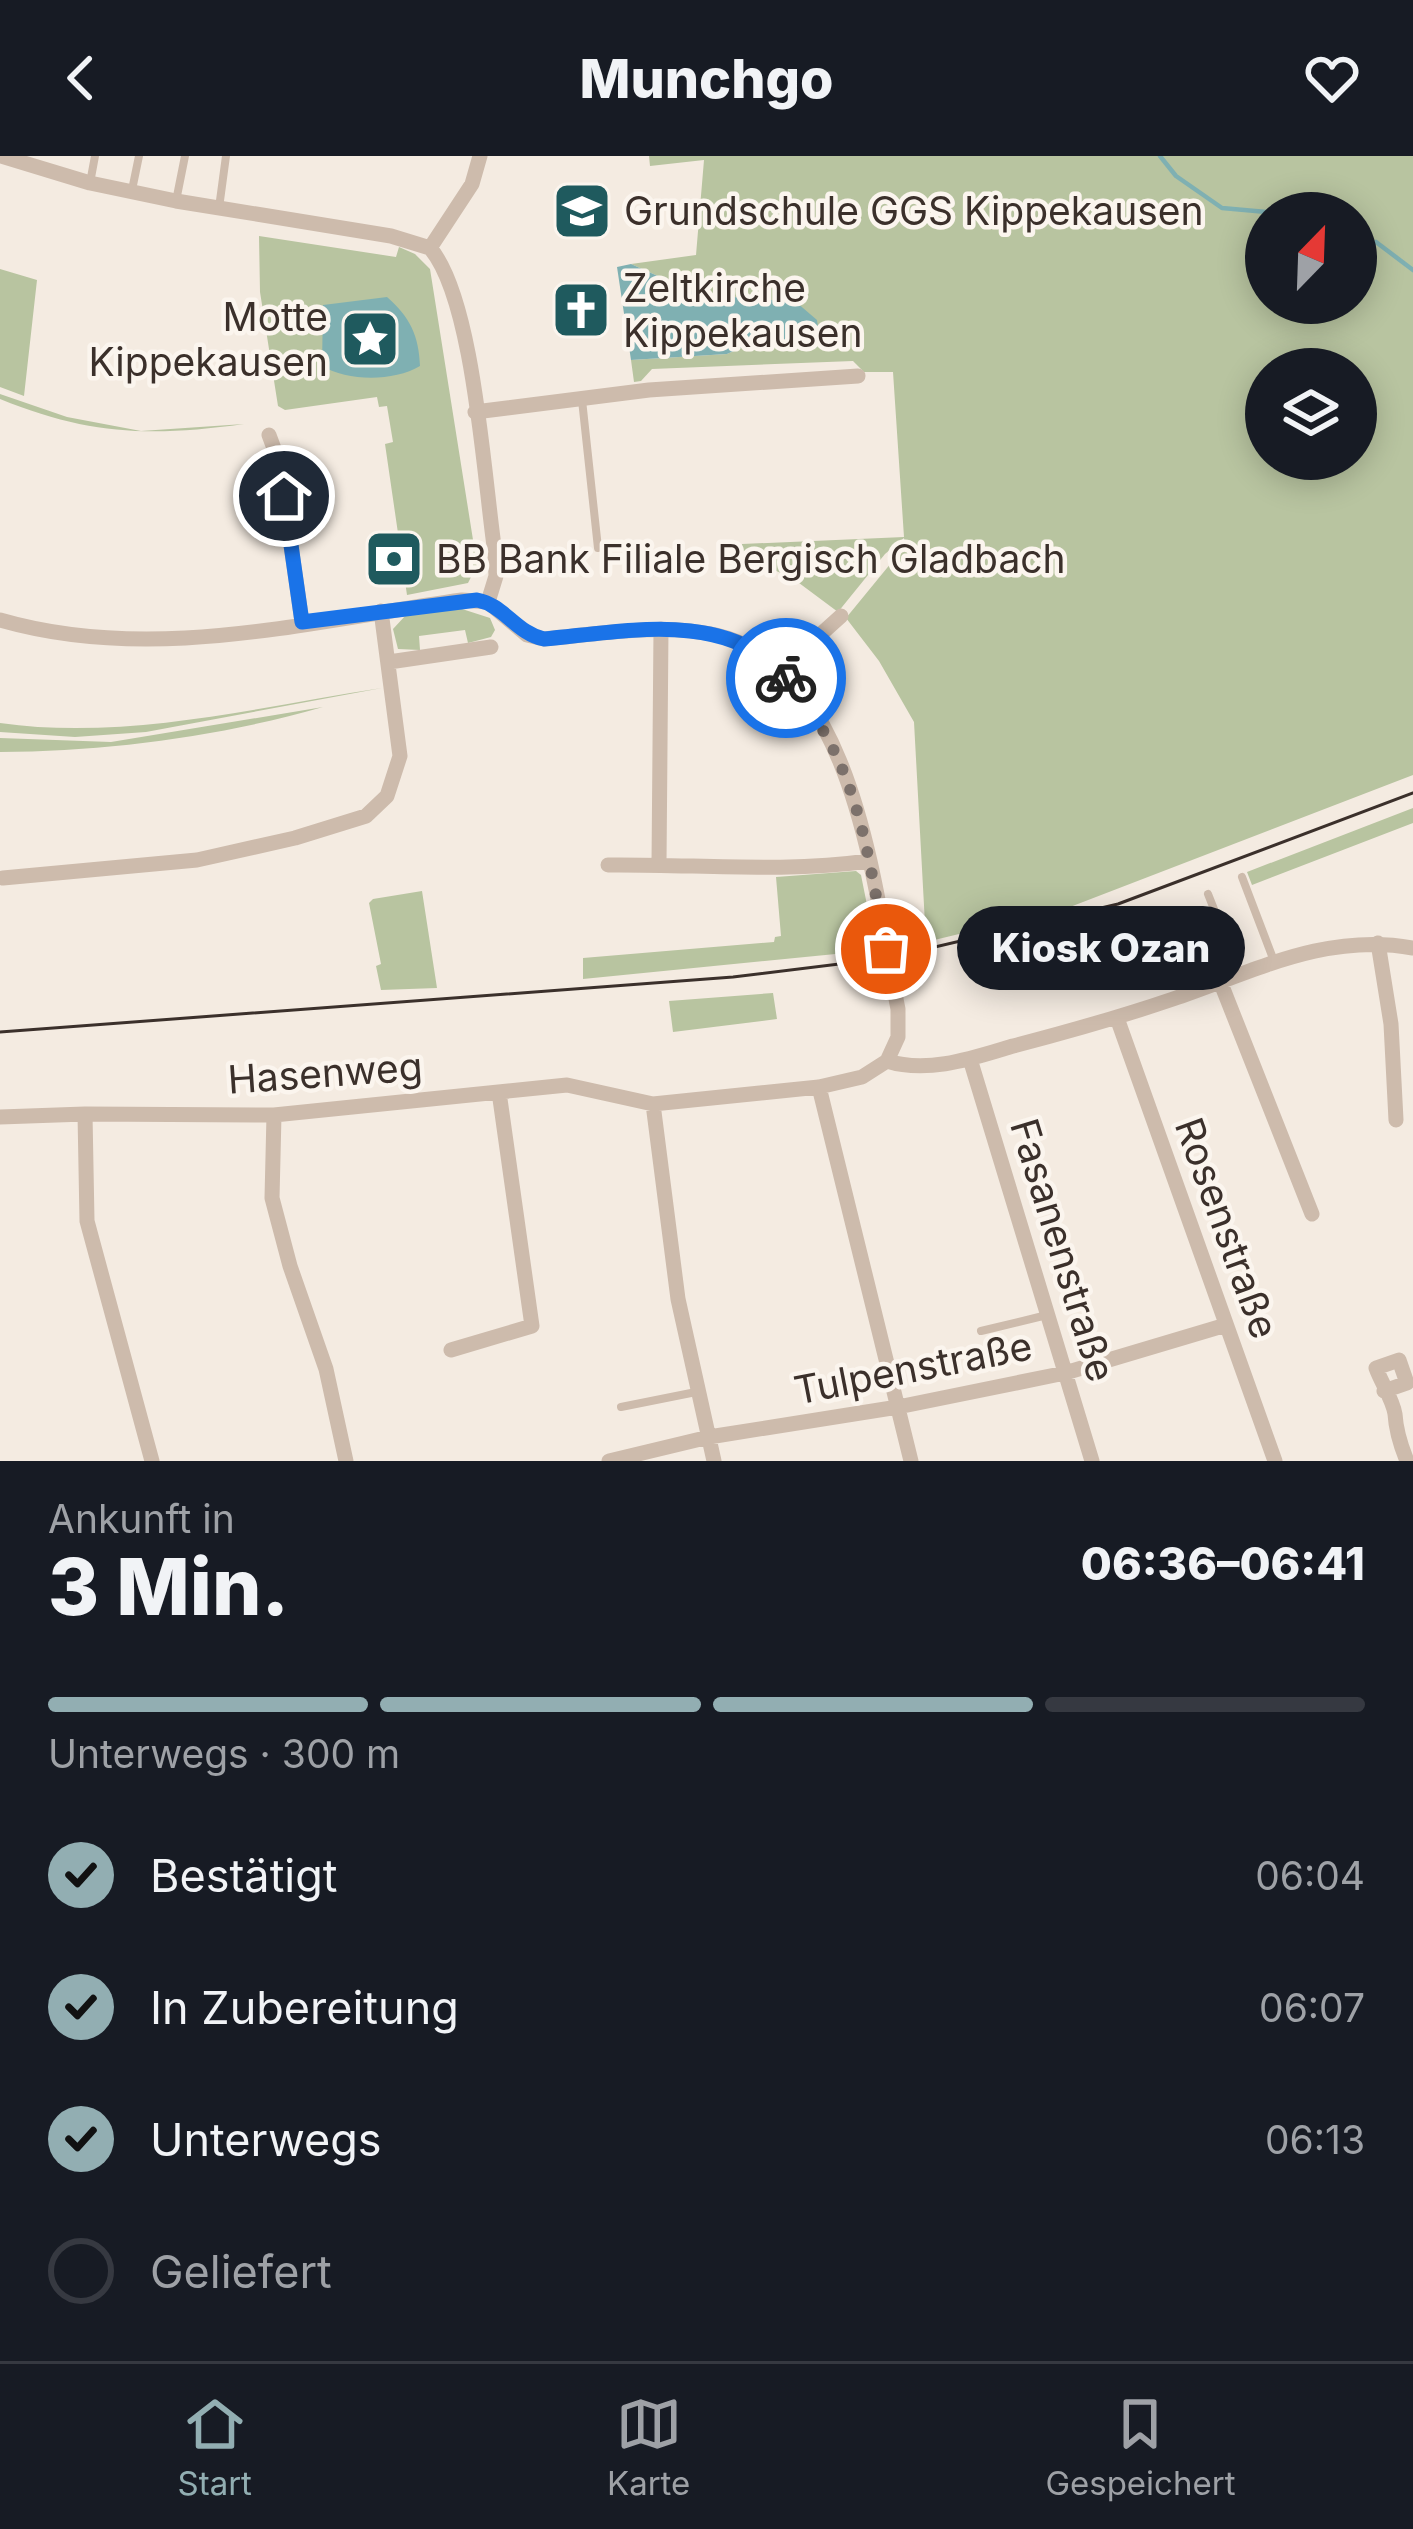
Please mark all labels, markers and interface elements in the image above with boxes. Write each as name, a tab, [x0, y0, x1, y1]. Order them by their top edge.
icon: back	[48, 45, 114, 111]
icon: heart	[1299, 45, 1365, 111]
text: Munchgo	[580, 46, 833, 111]
school or university icon: Grundschule GGS Kippekausen	[551, 180, 613, 242]
place label: Grundschule GGS Kippekausen	[624, 187, 1204, 234]
north arrow	[1245, 192, 1377, 324]
map controls	[1245, 192, 1377, 480]
place label: Zeltkirche Kippekausen	[623, 264, 862, 356]
church icon: Zeltkirche Kippekausen	[550, 279, 612, 341]
place label: Motte Kippekausen	[89, 293, 328, 385]
place icon: Motte Kippekausen	[339, 308, 401, 370]
button: layers	[1245, 348, 1377, 480]
pin	[233, 445, 335, 547]
icon: home	[251, 463, 317, 529]
bank icon: BB Bank Filiale Bergisch Gladbach	[363, 528, 425, 590]
place label: BB Bank Filiale Bergisch Gladbach	[436, 535, 1066, 582]
courier	[726, 618, 846, 738]
icon: bike	[753, 645, 819, 711]
pin	[835, 898, 937, 1000]
callout: Kiosk Ozan	[958, 907, 1246, 991]
icon: bag	[853, 916, 919, 982]
text: Kiosk Ozan	[992, 924, 1210, 971]
street label: Hasenweg	[226, 1042, 424, 1103]
street label: Rosenstraße	[1166, 1111, 1289, 1344]
street label: Fasanenstraße	[1001, 1113, 1126, 1387]
street label: Tulpenstraße	[790, 1321, 1036, 1414]
text: Ankunft in	[48, 1495, 235, 1542]
text: 06:36–06:41	[1081, 1536, 1365, 1591]
text: 3 Min.	[48, 1539, 289, 1634]
text: Unterwegs · 300 m	[48, 1730, 400, 1777]
icon: check	[48, 1842, 114, 1908]
text: Bestätigt	[150, 1848, 338, 1903]
text: 06:04	[1255, 1852, 1365, 1899]
icon: check	[48, 1974, 114, 2040]
text: In Zubereitung	[150, 1980, 459, 2035]
text: 06:07	[1259, 1984, 1365, 2031]
icon: check	[48, 2106, 114, 2172]
text: Unterwegs	[150, 2112, 382, 2167]
text: 06:13	[1265, 2116, 1365, 2163]
text: Geliefert	[150, 2244, 332, 2299]
tab: Start	[178, 2391, 252, 2503]
tab: Karte	[607, 2391, 690, 2503]
tab: Gespeichert	[1045, 2391, 1235, 2503]

